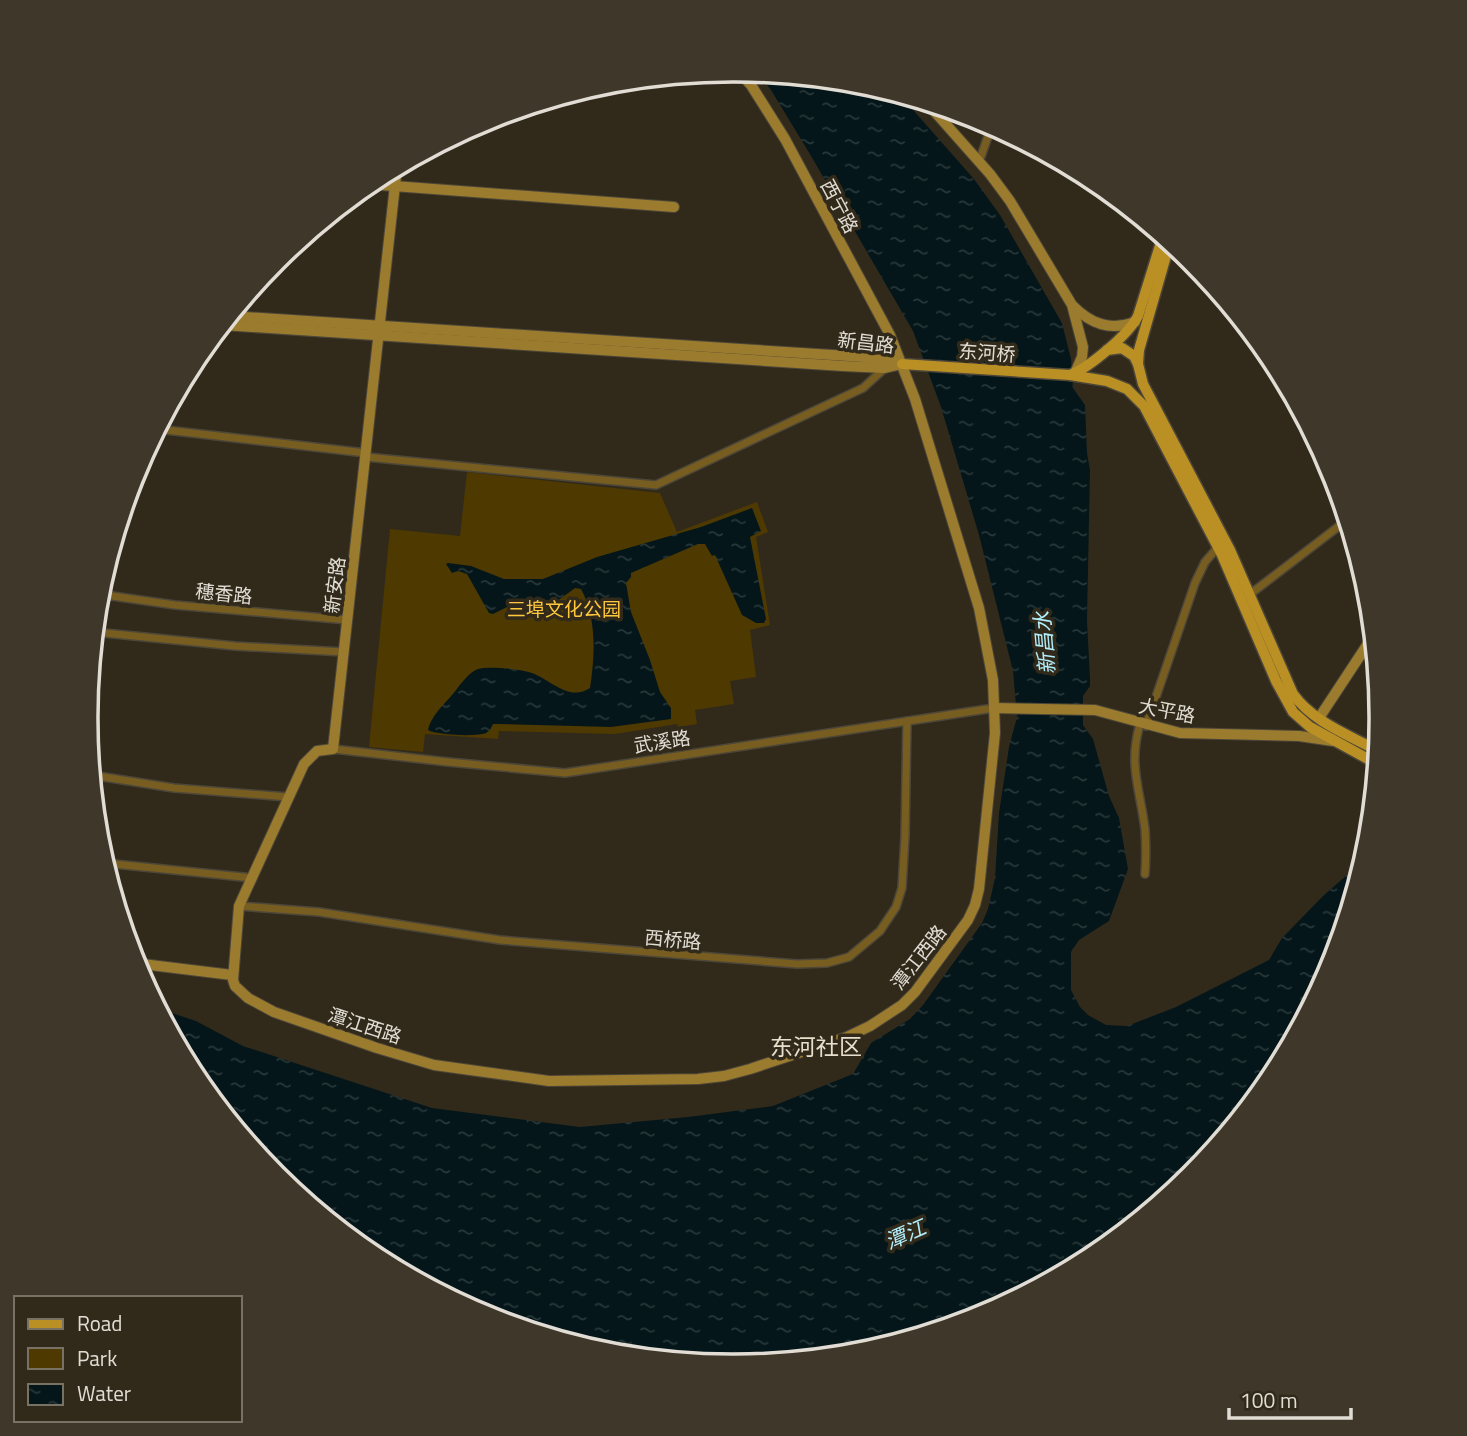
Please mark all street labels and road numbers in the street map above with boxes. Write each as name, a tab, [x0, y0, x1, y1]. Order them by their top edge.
street label: 西宁路	[814, 174, 866, 238]
street label: 新昌路	[836, 324, 896, 360]
street label: 东河桥	[958, 336, 1016, 368]
street label: 新安路	[316, 555, 352, 615]
street label: 穗香路	[194, 576, 254, 610]
street label: 大平路	[1136, 690, 1198, 730]
street label: 武溪路	[632, 722, 692, 760]
street label: 潭江西路	[883, 918, 953, 996]
street label: 西桥路	[643, 922, 703, 956]
street label: 潭江西路	[324, 999, 406, 1051]

